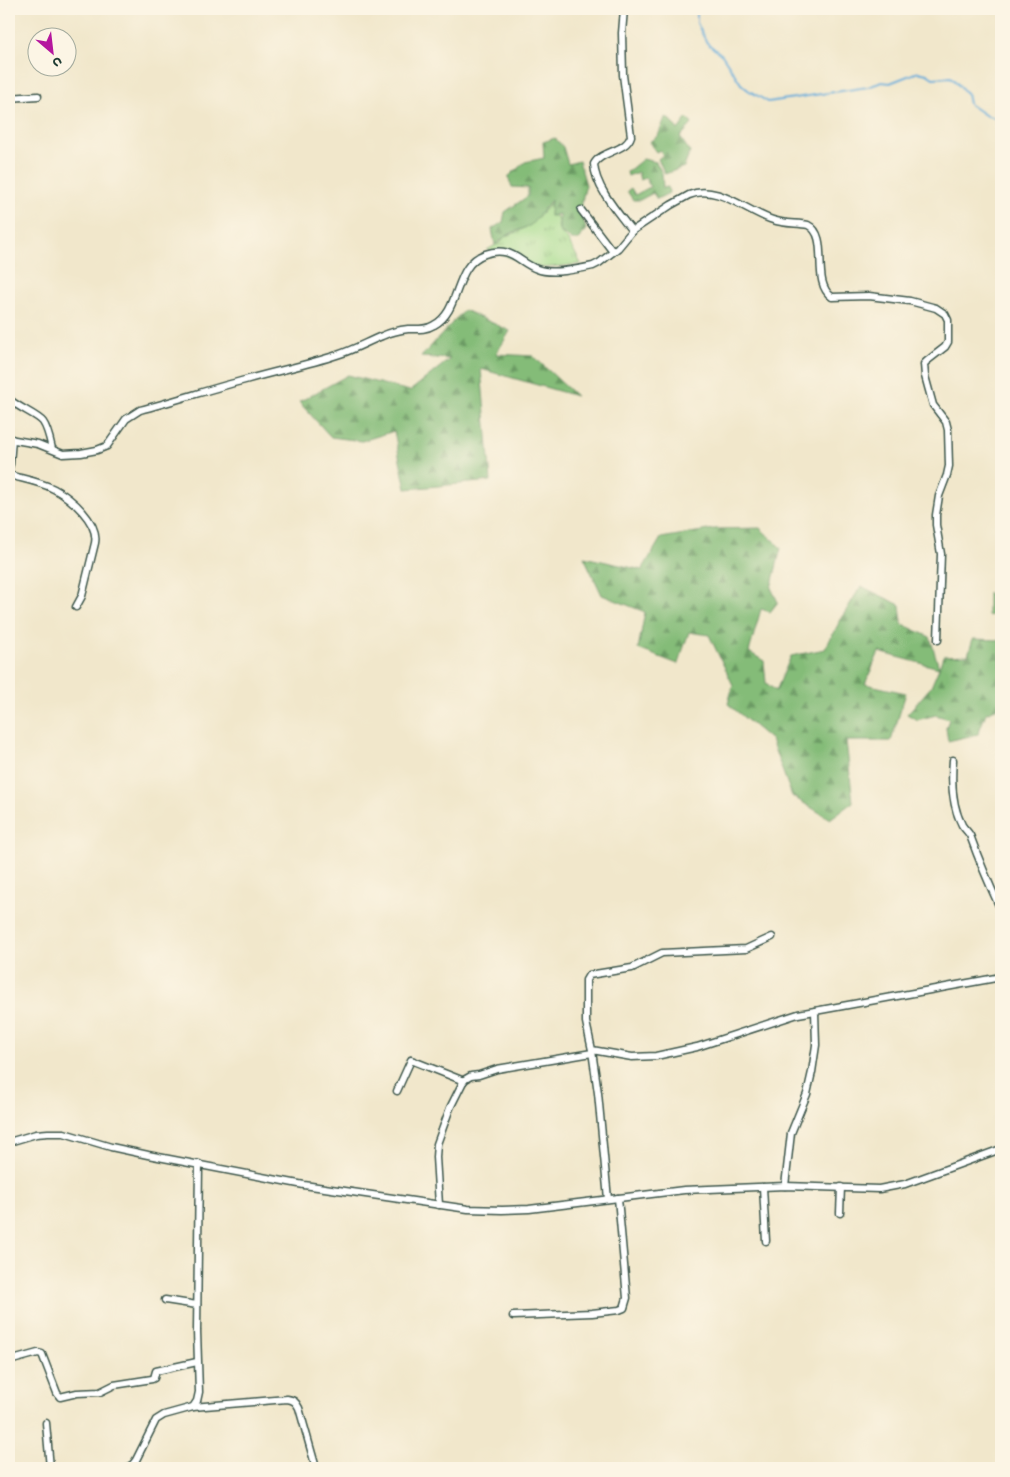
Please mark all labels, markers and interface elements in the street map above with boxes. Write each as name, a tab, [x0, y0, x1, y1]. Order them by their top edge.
north arrow	[28, 28, 78, 78]
text: U	[49, 52, 64, 71]

